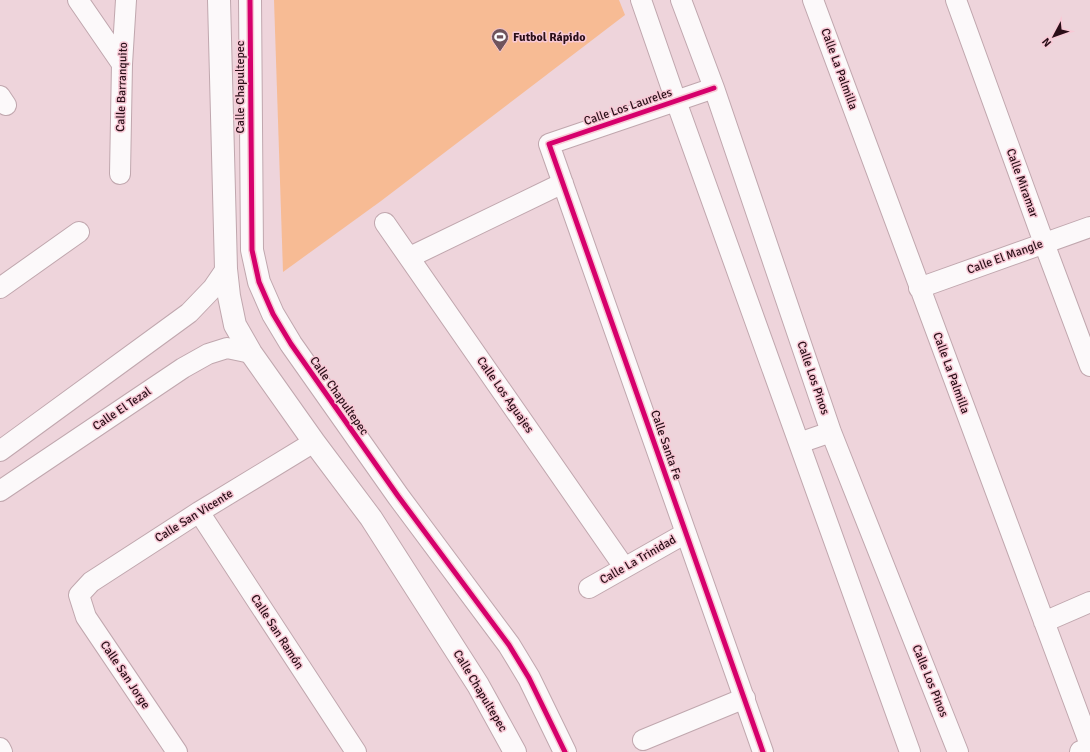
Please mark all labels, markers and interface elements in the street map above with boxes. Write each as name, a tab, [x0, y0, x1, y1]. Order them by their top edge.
north arrow	[1034, 16, 1074, 56]
street label: Calle La Palmilla	[817, 26, 861, 112]
sports icon: Futbol Rápido	[490, 27, 510, 52]
place label: Futbol Rápido	[513, 30, 585, 45]
text: N	[1039, 35, 1054, 49]
street label: Calle Chapultepec	[233, 40, 248, 133]
street label: Calle Barranquito	[113, 42, 131, 132]
street label: Calle Los Laureles	[582, 85, 674, 129]
street label: Calle Miramar	[1003, 147, 1042, 220]
street label: Calle El Mangle	[965, 236, 1045, 278]
street label: Calle La Palmilla	[929, 330, 973, 416]
street label: Calle Los Pinos	[793, 339, 833, 417]
street label: Calle Chapultepec	[306, 354, 372, 439]
street label: Calle Los Aguajes	[473, 354, 537, 436]
street label: Calle El Tezal	[90, 384, 155, 434]
street label: Calle Santa Fe	[647, 408, 685, 482]
street label: Calle San Vicente	[152, 486, 236, 546]
street label: Calle La Trinidad	[597, 532, 679, 588]
street label: Calle San Ramón	[247, 592, 307, 672]
street label: Calle San Jorge	[97, 638, 153, 712]
street label: Calle Los Pinos	[909, 643, 951, 719]
street label: Calle Chapultepec	[450, 647, 511, 735]

